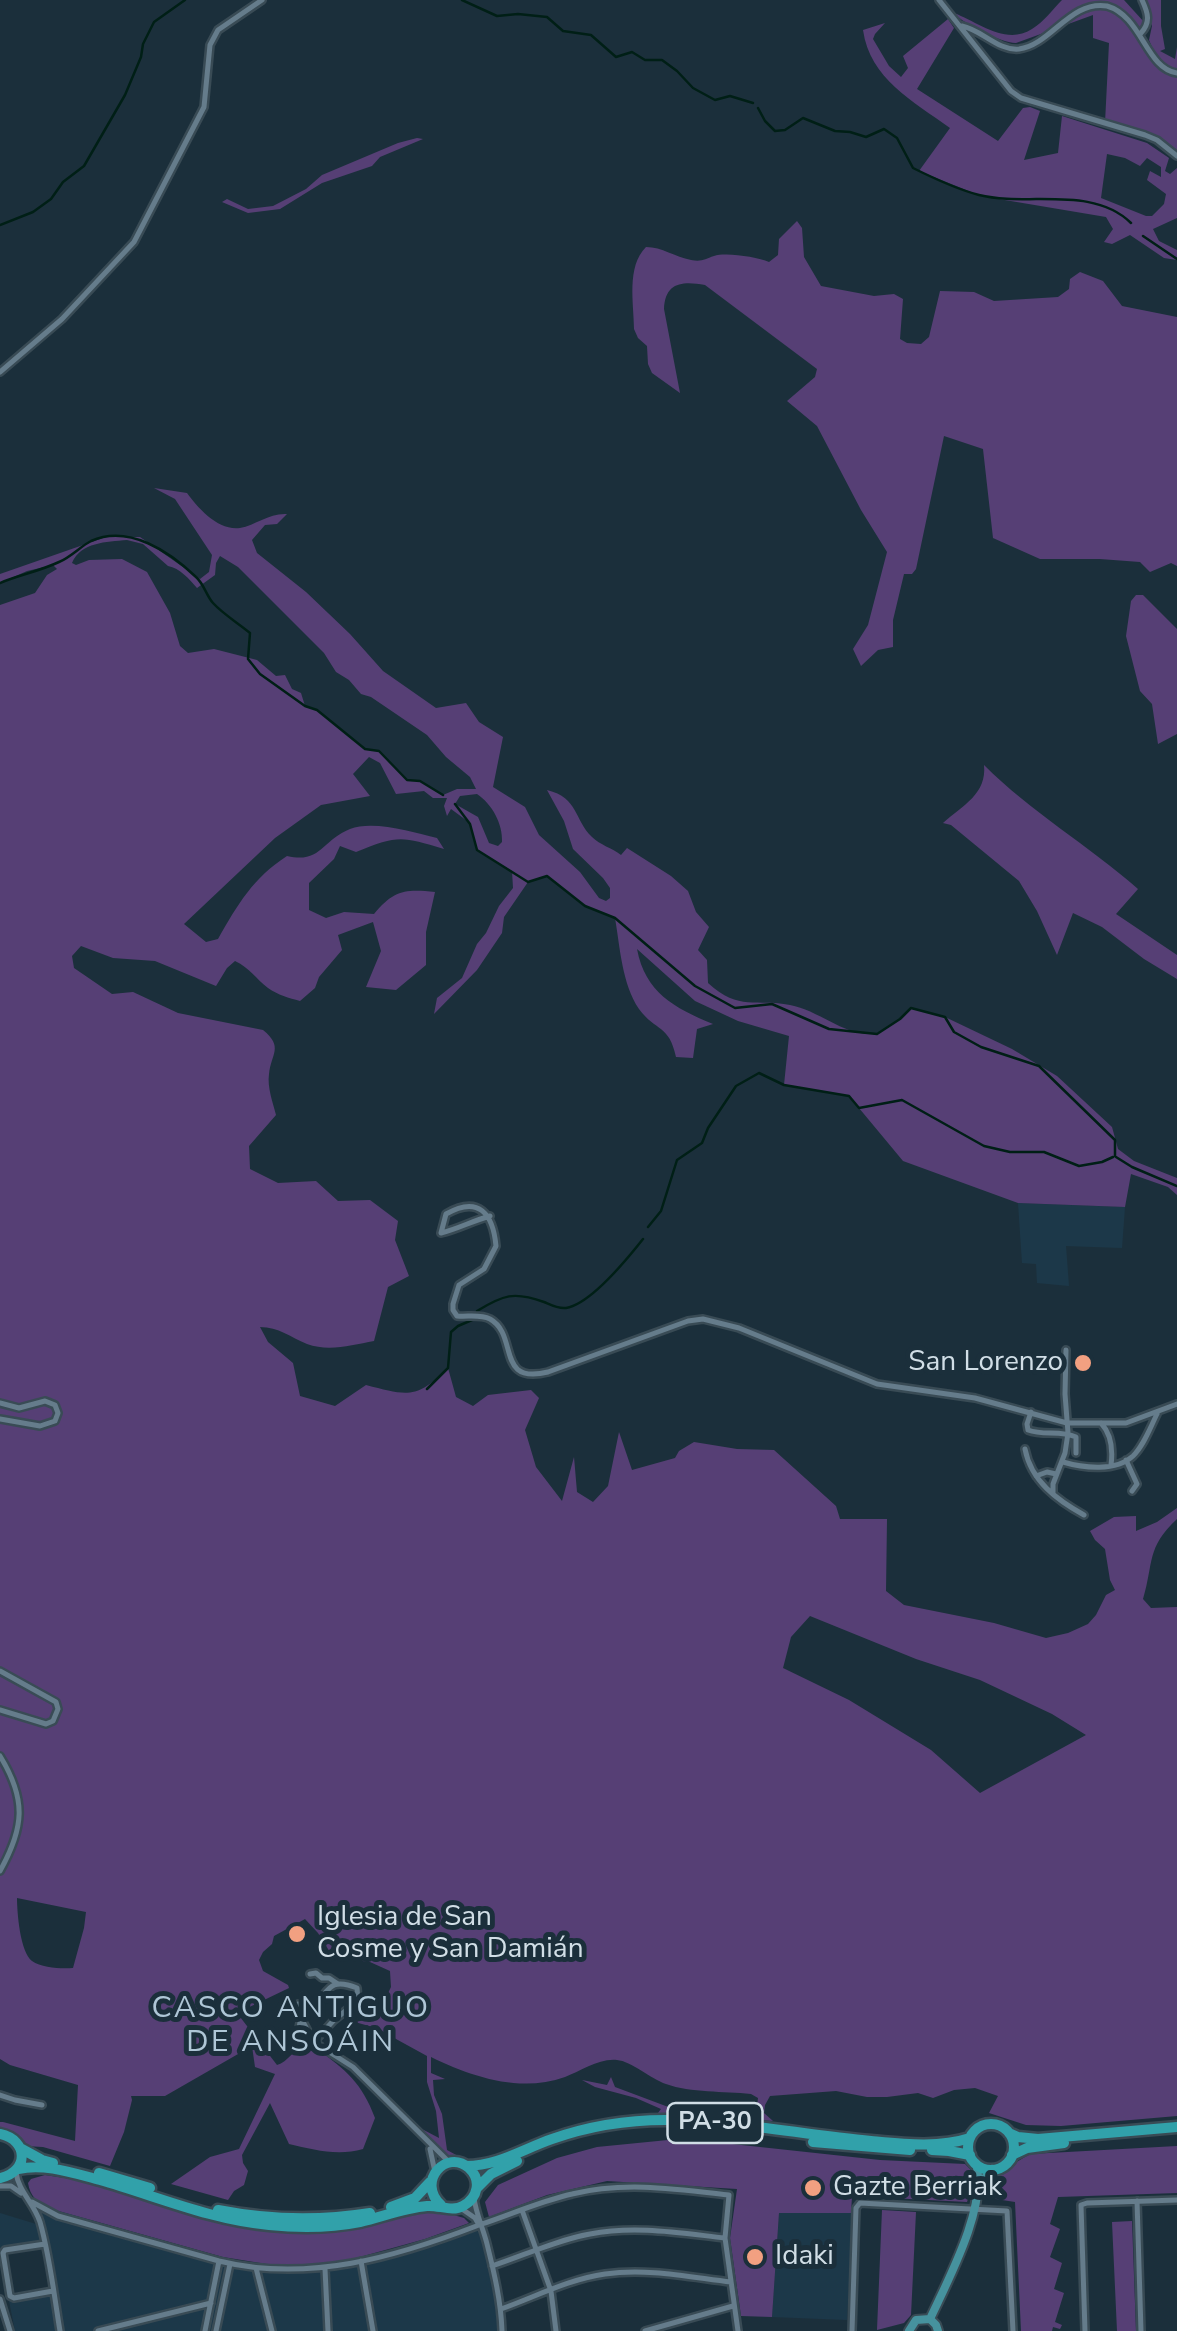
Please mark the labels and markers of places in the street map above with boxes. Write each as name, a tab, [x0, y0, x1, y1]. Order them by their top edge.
place label: San Lorenzo	[908, 1346, 1063, 1380]
marker: San Lorenzo	[1072, 1352, 1094, 1374]
place label: Iglesia de San Cosme y San Damián	[317, 1901, 584, 1967]
marker: Iglesia de San Cosme y San Damián	[286, 1923, 308, 1945]
place label: Gazte Berriak	[833, 2171, 1002, 2205]
marker: Gazte Berriak	[802, 2177, 824, 2199]
place label: Idaki	[775, 2240, 834, 2274]
marker: Idaki	[744, 2246, 766, 2268]

